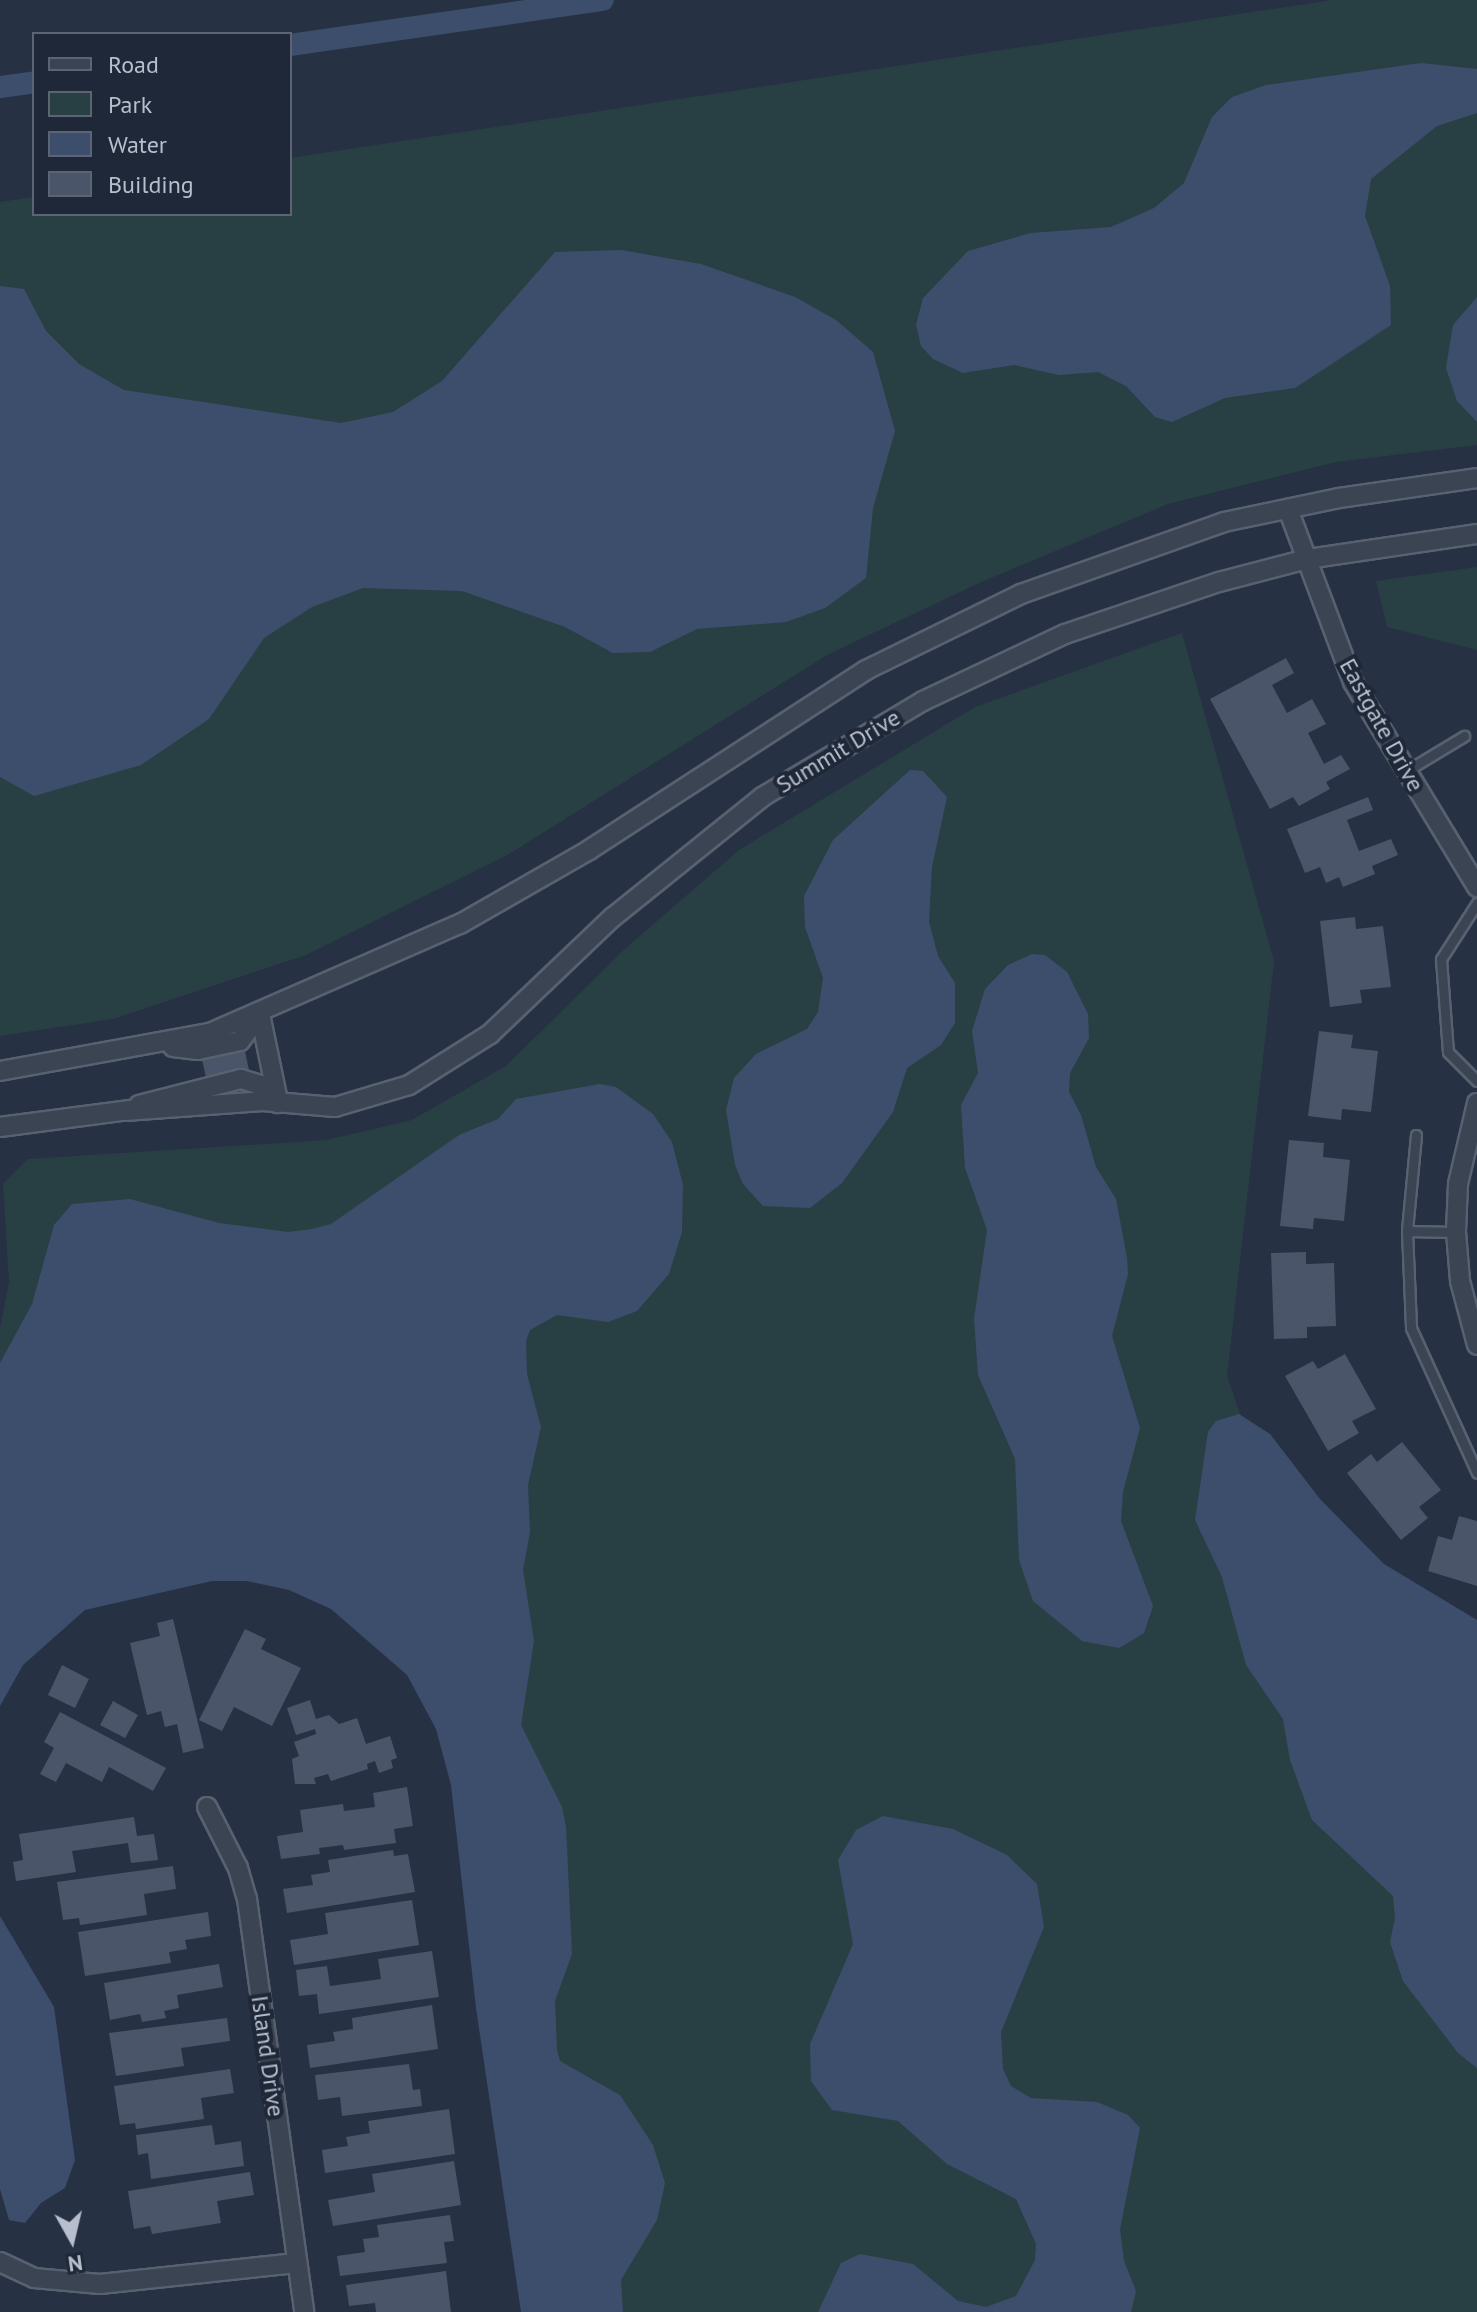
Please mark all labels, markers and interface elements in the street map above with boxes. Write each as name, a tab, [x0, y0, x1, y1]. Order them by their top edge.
legend	[32, 32, 292, 216]
text: Road	[108, 49, 159, 80]
text: Park	[108, 89, 152, 120]
text: Water	[108, 129, 167, 160]
text: Building	[108, 169, 194, 200]
street label: Eastgate Drive	[1334, 653, 1430, 797]
street label: Summit Drive	[771, 703, 905, 799]
street label: Island Drive	[245, 1993, 291, 2119]
north arrow	[32, 2200, 112, 2280]
text: N	[66, 2249, 84, 2279]

